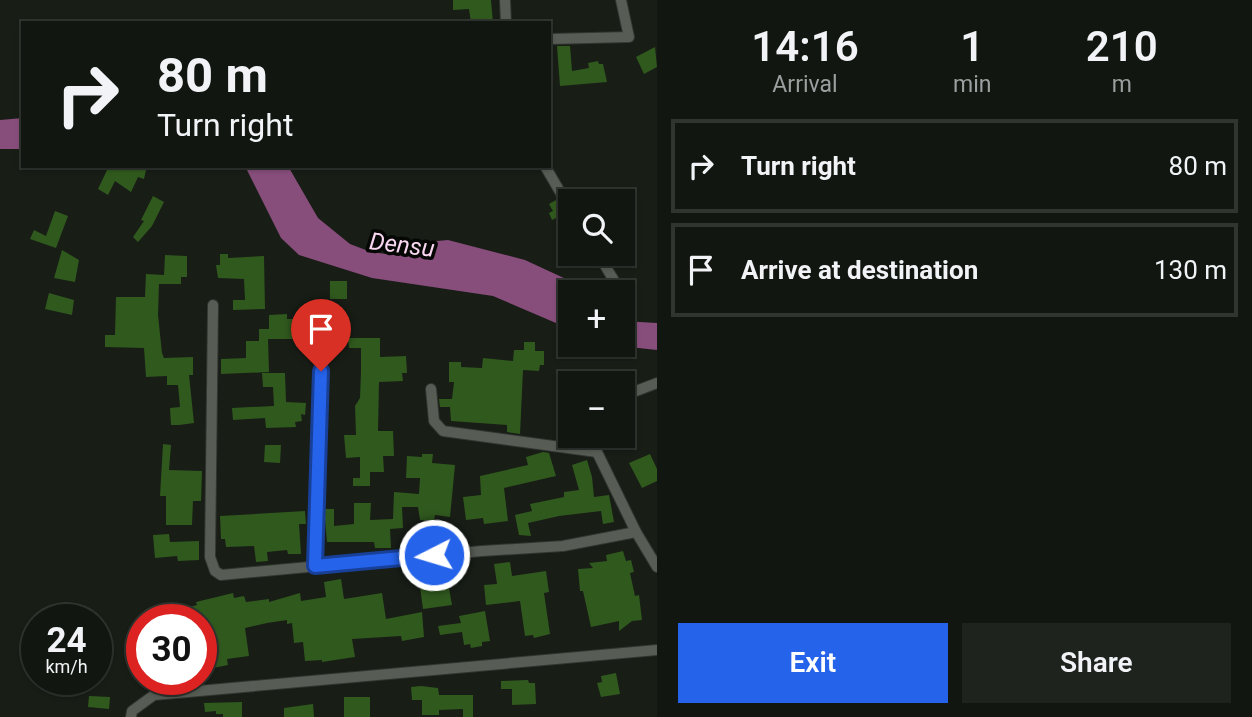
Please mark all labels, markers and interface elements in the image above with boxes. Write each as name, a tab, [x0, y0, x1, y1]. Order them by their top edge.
text: 14:16	[751, 22, 859, 71]
text: 1	[960, 22, 984, 71]
text: 210	[1086, 22, 1158, 71]
text: 80 m	[157, 47, 268, 104]
icon: right	[42, 49, 133, 140]
text: Arrival	[772, 71, 838, 98]
text: min	[953, 71, 991, 98]
text: m	[1112, 71, 1132, 98]
text: Turn right	[157, 106, 293, 144]
icon: right	[682, 147, 720, 185]
text: Turn right	[741, 151, 856, 181]
text: 80 m	[1169, 151, 1227, 181]
map controls	[558, 189, 635, 448]
button: search	[558, 189, 635, 266]
water label: Densu	[368, 227, 436, 263]
icon: arrive	[682, 251, 720, 289]
text: Arrive at destination	[741, 255, 978, 285]
text: 130 m	[1154, 255, 1227, 285]
button: +	[558, 280, 635, 357]
pin	[291, 299, 351, 371]
icon: arrive	[302, 310, 340, 348]
button: −	[558, 371, 635, 448]
position arrow	[397, 518, 471, 592]
speed limit sign: 30	[126, 604, 217, 695]
text: 24	[46, 620, 87, 661]
button: Exit	[678, 623, 948, 703]
button: Share	[962, 623, 1231, 703]
text: km/h	[45, 656, 88, 677]

